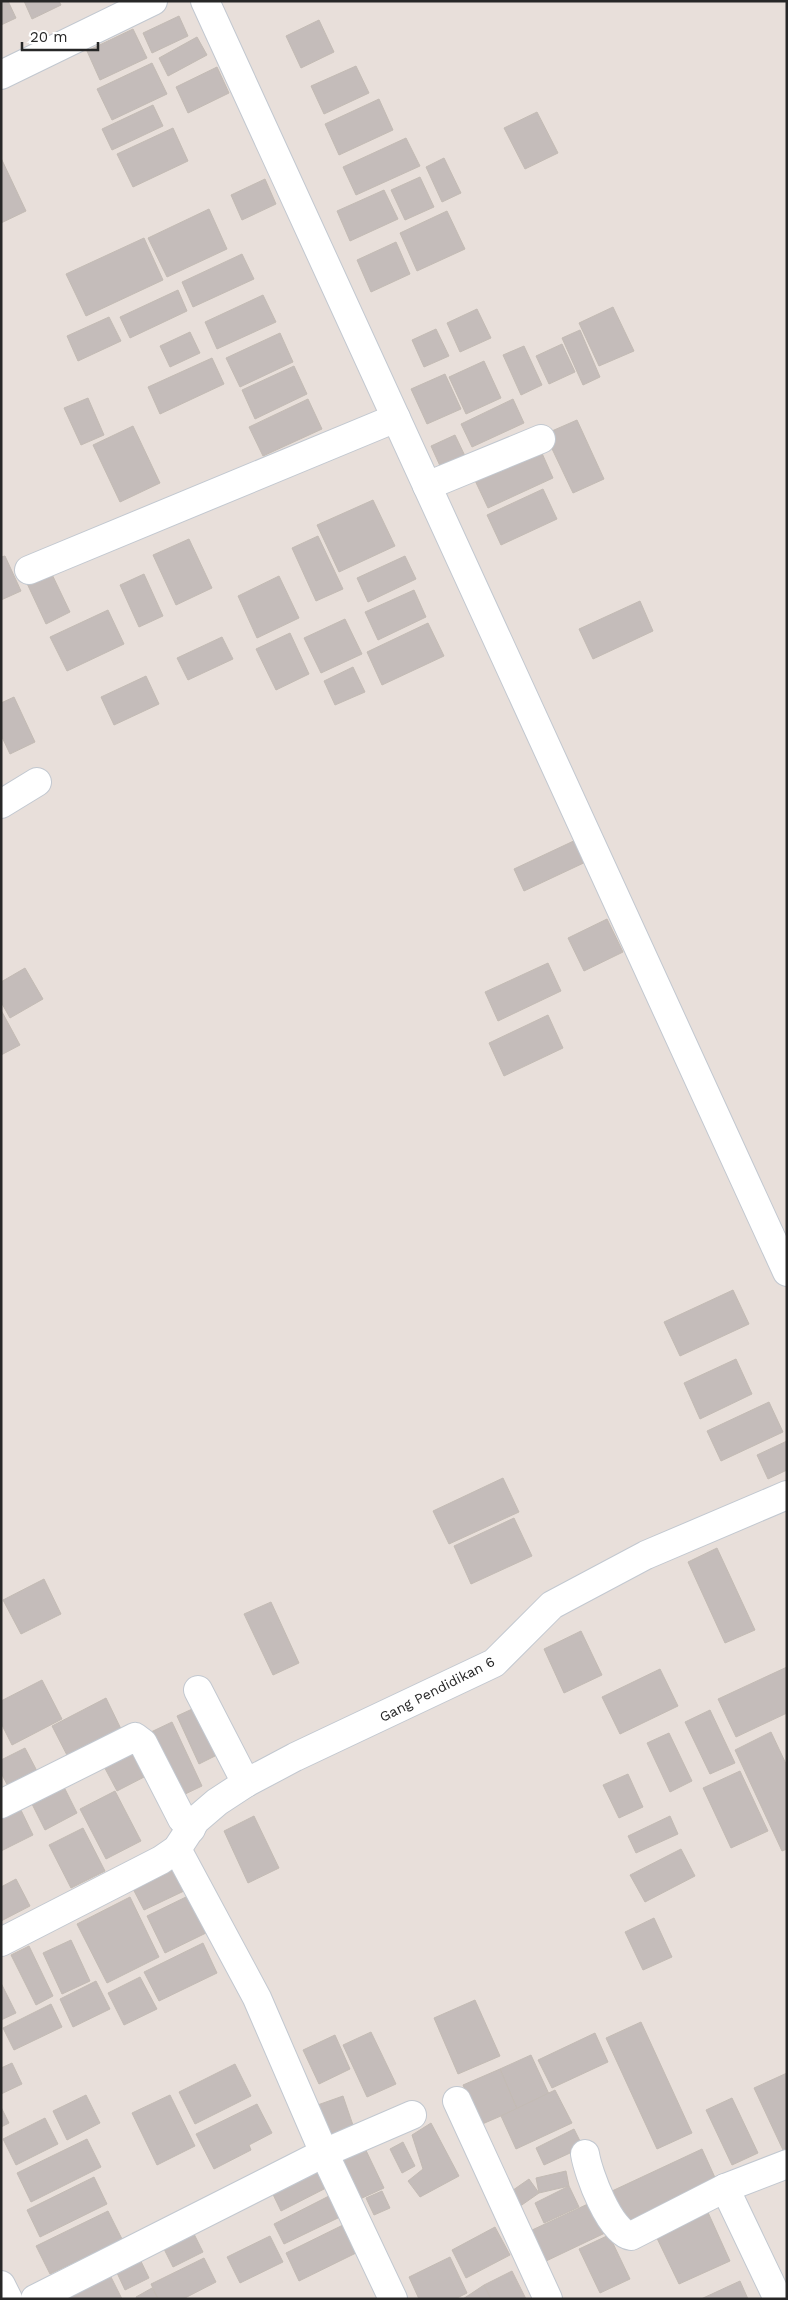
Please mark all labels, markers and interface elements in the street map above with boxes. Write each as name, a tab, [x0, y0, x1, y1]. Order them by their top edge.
scale bar	[22, 20, 99, 52]
text: 20 m	[30, 28, 68, 46]
street label: Gang Pendidikan 6	[377, 1653, 497, 1725]

